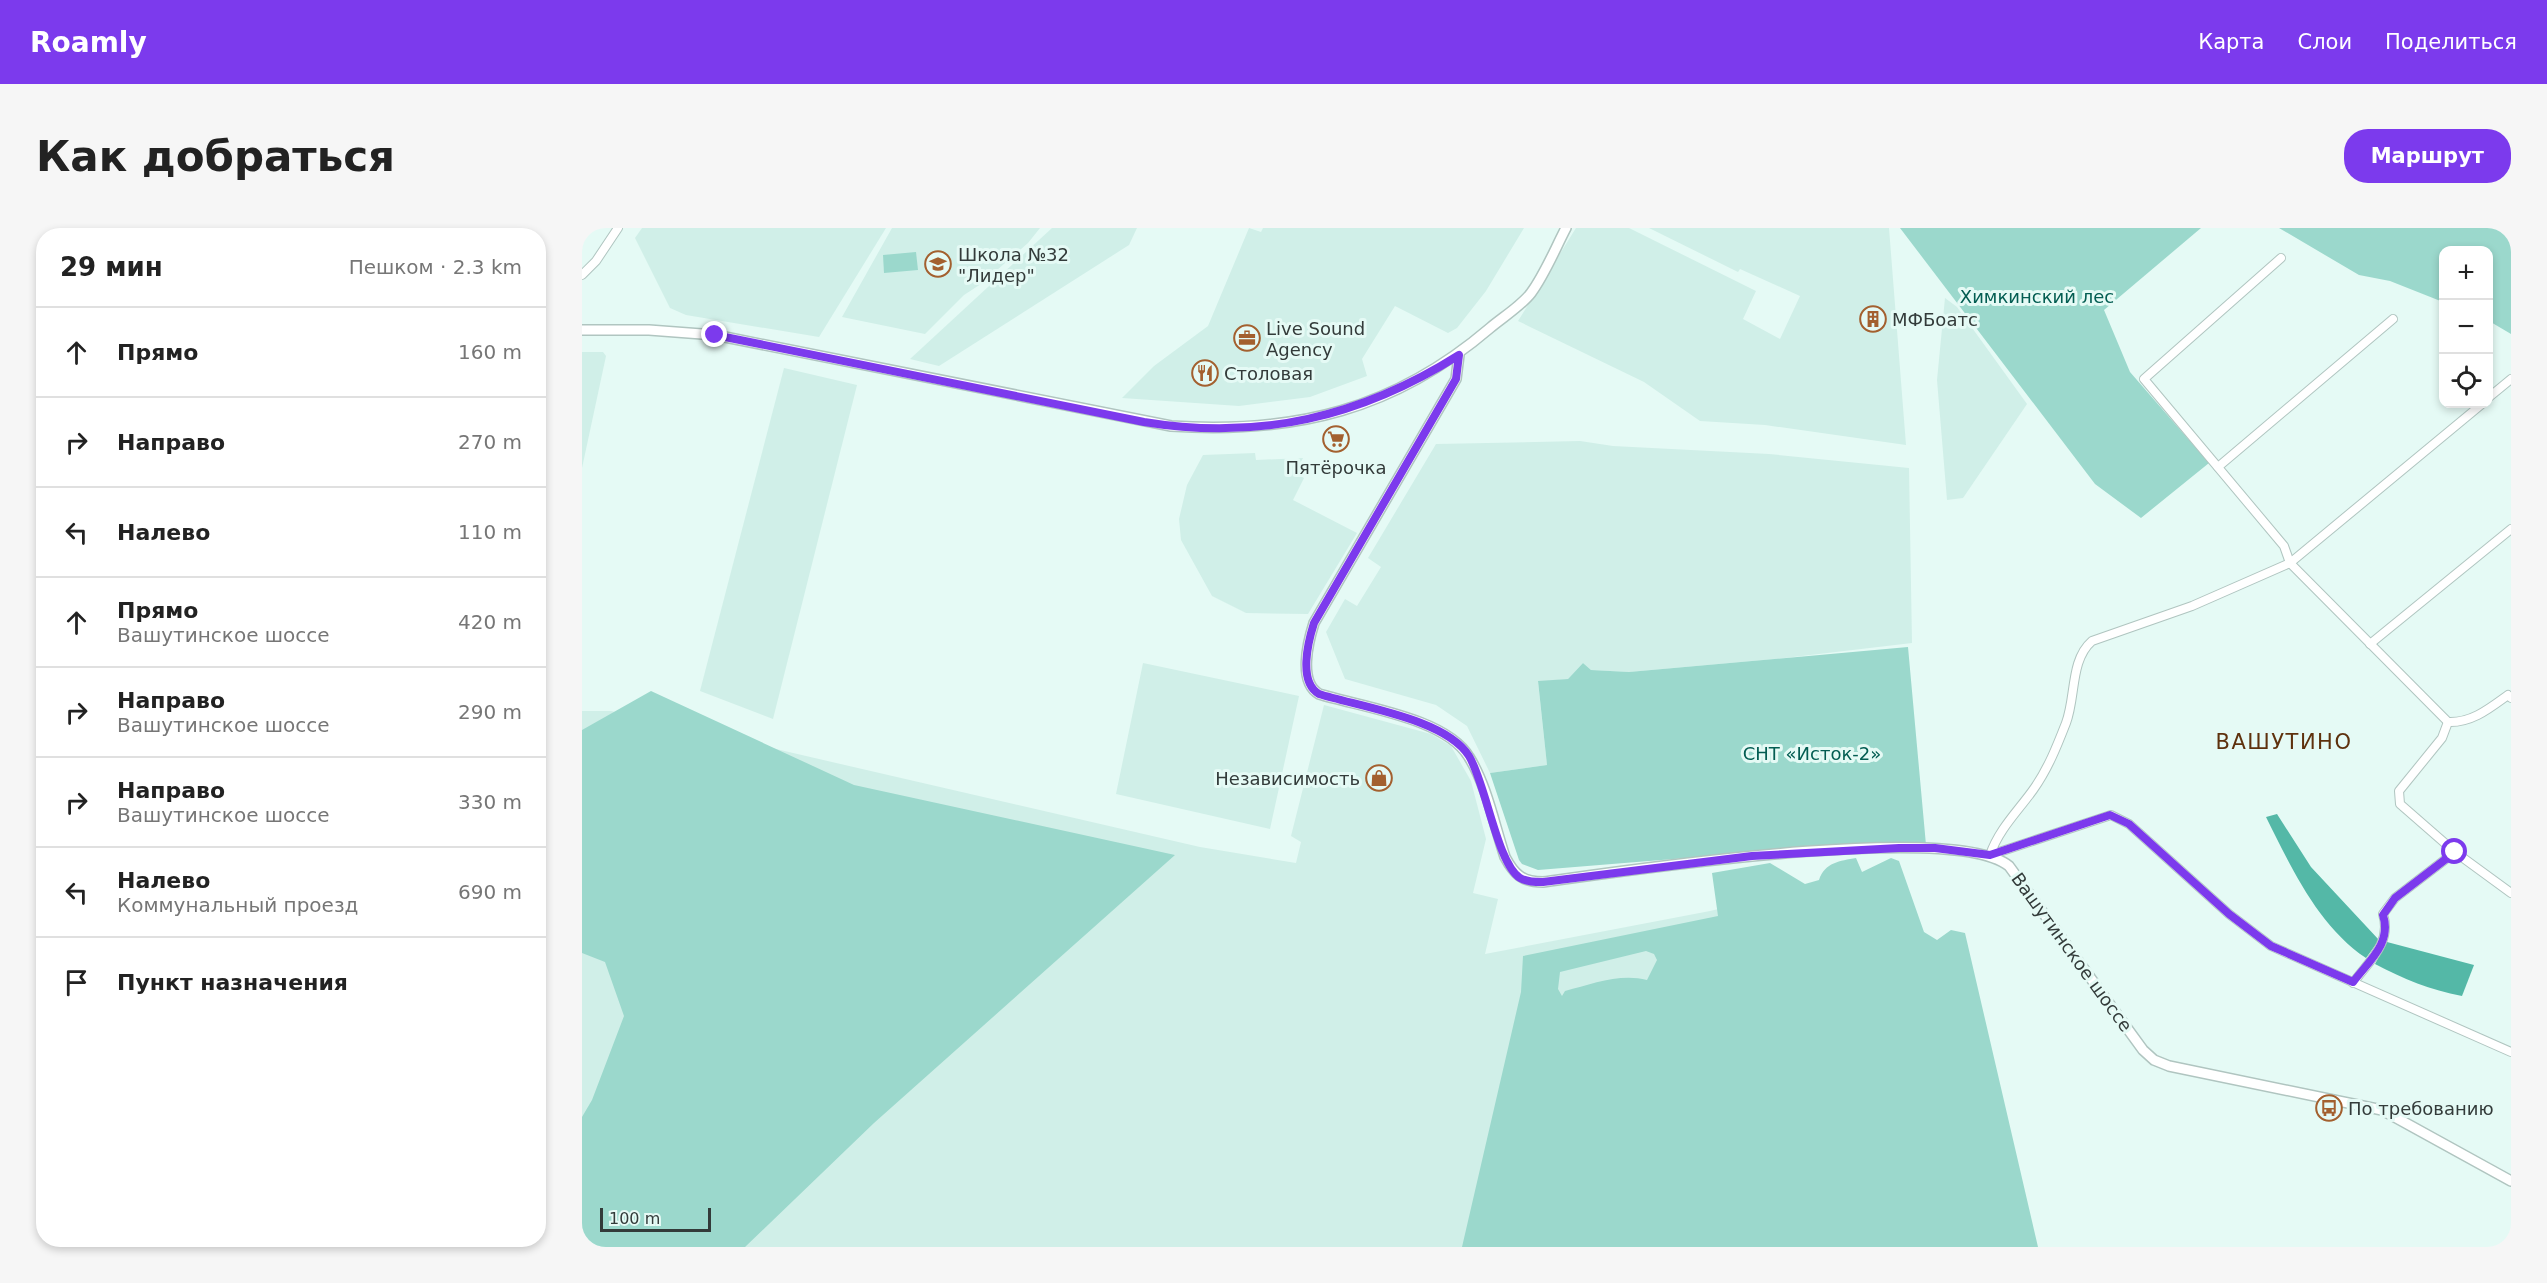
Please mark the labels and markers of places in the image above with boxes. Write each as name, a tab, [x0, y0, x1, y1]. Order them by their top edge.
place label: Школа №32 "Лидер"	[958, 244, 1069, 286]
school or university icon: Школа №32 "Лидер"	[923, 249, 953, 279]
building icon: МФБоатс	[1858, 304, 1888, 334]
place label: МФБоатс	[1892, 309, 1978, 330]
place label: Live Sound Agency	[1266, 318, 1365, 360]
office icon: Live Sound Agency	[1232, 323, 1262, 353]
restaurant icon: Столовая	[1190, 358, 1220, 388]
place label: Столовая	[1224, 363, 1313, 384]
supermarket icon: Пятёрочка	[1321, 424, 1351, 454]
place label: Пятёрочка	[1286, 457, 1386, 478]
shop icon: Независимость	[1364, 763, 1394, 793]
place label: Независимость	[1215, 768, 1360, 789]
bus stop icon: По требованию	[2314, 1093, 2344, 1123]
place label: По требованию	[2348, 1098, 2494, 1119]

